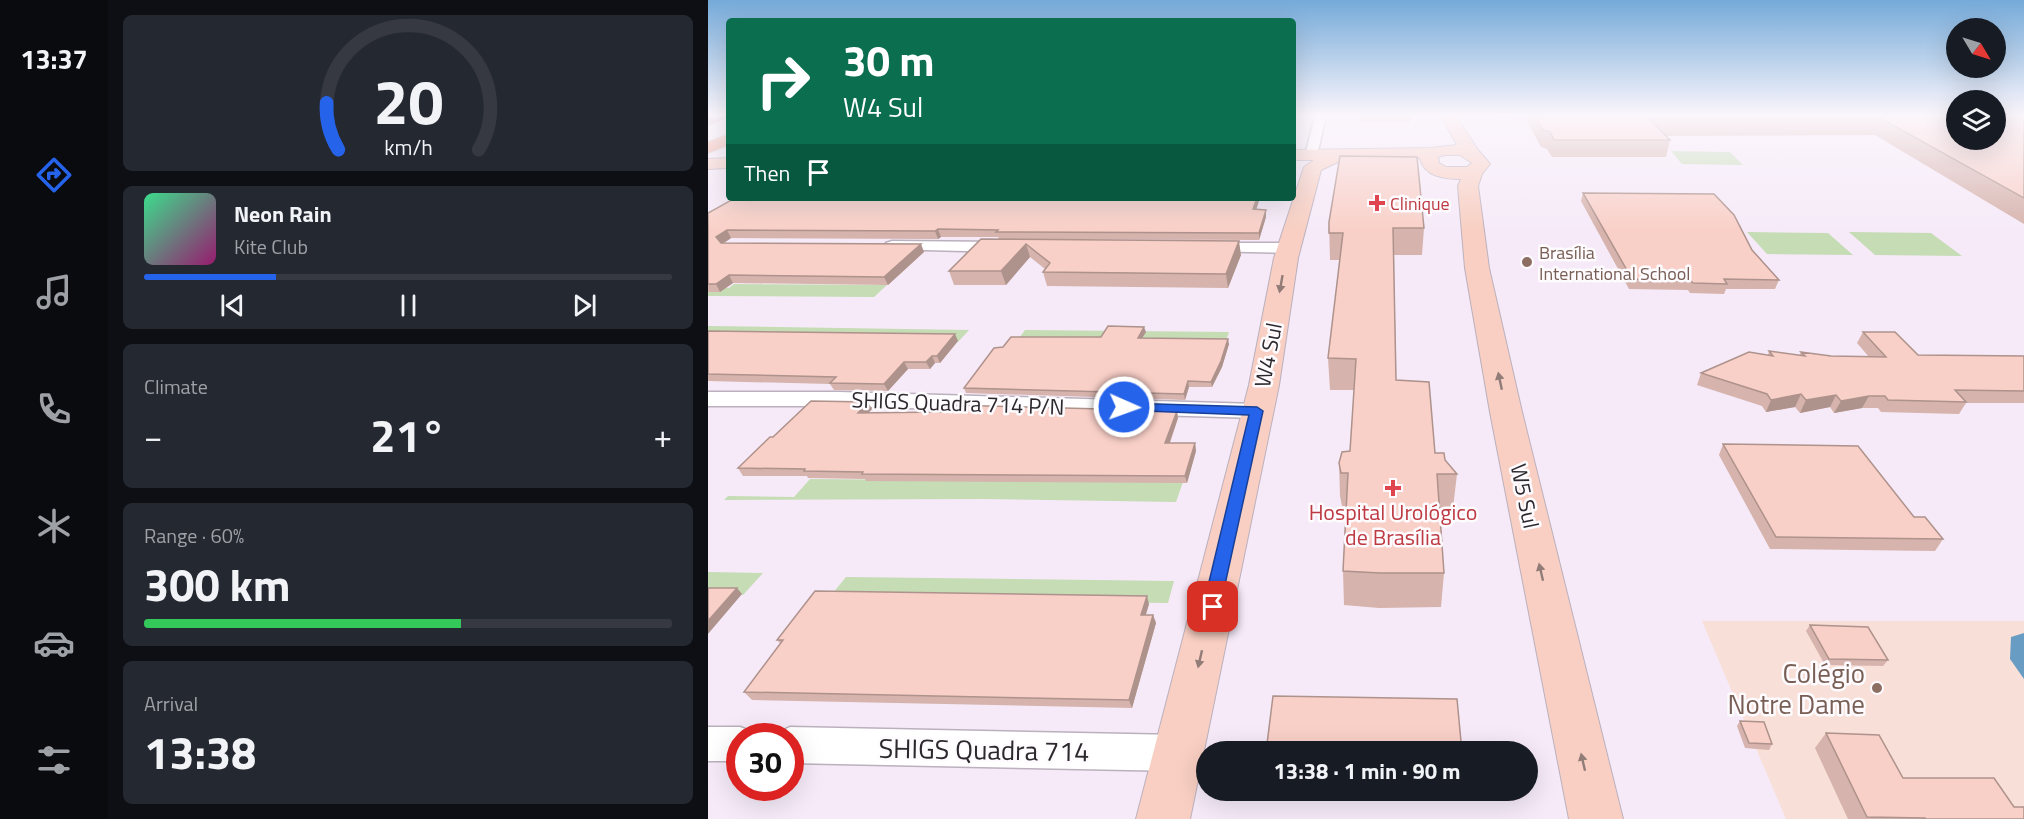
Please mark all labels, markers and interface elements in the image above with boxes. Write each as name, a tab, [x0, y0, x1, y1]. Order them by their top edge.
north arrow	[1946, 18, 2006, 78]
map controls	[1946, 18, 2006, 150]
text: 30 m	[843, 28, 935, 92]
text: 13:37	[20, 38, 88, 79]
icon: right	[744, 42, 822, 120]
text: 20	[373, 53, 443, 148]
text: W4 Sul	[843, 86, 923, 127]
button: layers	[1946, 90, 2006, 150]
text: km/h	[384, 131, 432, 163]
icon: directions	[33, 154, 75, 196]
text: Then	[744, 156, 790, 190]
icon: arrive	[802, 156, 835, 189]
place label: Clinique	[1390, 190, 1450, 217]
marker: Clinique	[1368, 194, 1386, 212]
text: Neon Rain	[234, 197, 332, 231]
text: Kite Club	[234, 231, 308, 262]
place label: Brasília International School	[1539, 239, 1690, 287]
marker: Brasília International School	[1520, 255, 1534, 269]
icon: music	[33, 271, 75, 313]
one-way arrow	[1277, 274, 1286, 293]
icon: previous	[216, 289, 249, 322]
icon: pause	[392, 289, 425, 322]
icon: next	[568, 289, 601, 322]
street label: W4 Sul	[1245, 320, 1291, 390]
text: Climate	[144, 371, 208, 402]
one-way arrow	[1495, 372, 1505, 390]
position arrow	[1092, 375, 1156, 439]
street label: SHIGS Quadra 714 P/N	[851, 382, 1065, 424]
icon: phone	[33, 388, 75, 430]
text: 21°	[370, 401, 446, 469]
text: −	[144, 411, 162, 461]
text: +	[654, 411, 672, 461]
street label: W5 Sul	[1502, 461, 1548, 531]
marker: Hospital Urológico de Brasília	[1384, 479, 1402, 497]
place label: Hospital Urológico de Brasília	[1309, 495, 1477, 554]
icon: climate	[33, 505, 75, 547]
text: Range · 60%	[144, 520, 244, 551]
text: 300 km	[144, 550, 290, 618]
one-way arrow	[1535, 562, 1545, 581]
pin	[1187, 581, 1238, 632]
icon: arrive	[1196, 590, 1229, 623]
icon: car	[33, 622, 75, 664]
one-way arrow	[1195, 650, 1205, 668]
place label: Colégio Notre Dame	[1727, 652, 1865, 724]
marker: Colégio Notre Dame	[1870, 681, 1884, 695]
text: Arrival	[144, 688, 198, 719]
text: 13:38	[144, 718, 256, 786]
speed limit sign: 30	[726, 723, 804, 801]
street label: SHIGS Quadra 714	[878, 727, 1090, 771]
icon: filters	[33, 739, 75, 781]
one-way arrow	[1578, 753, 1588, 771]
text: 13:38 · 1 min · 90 m	[1274, 754, 1460, 788]

